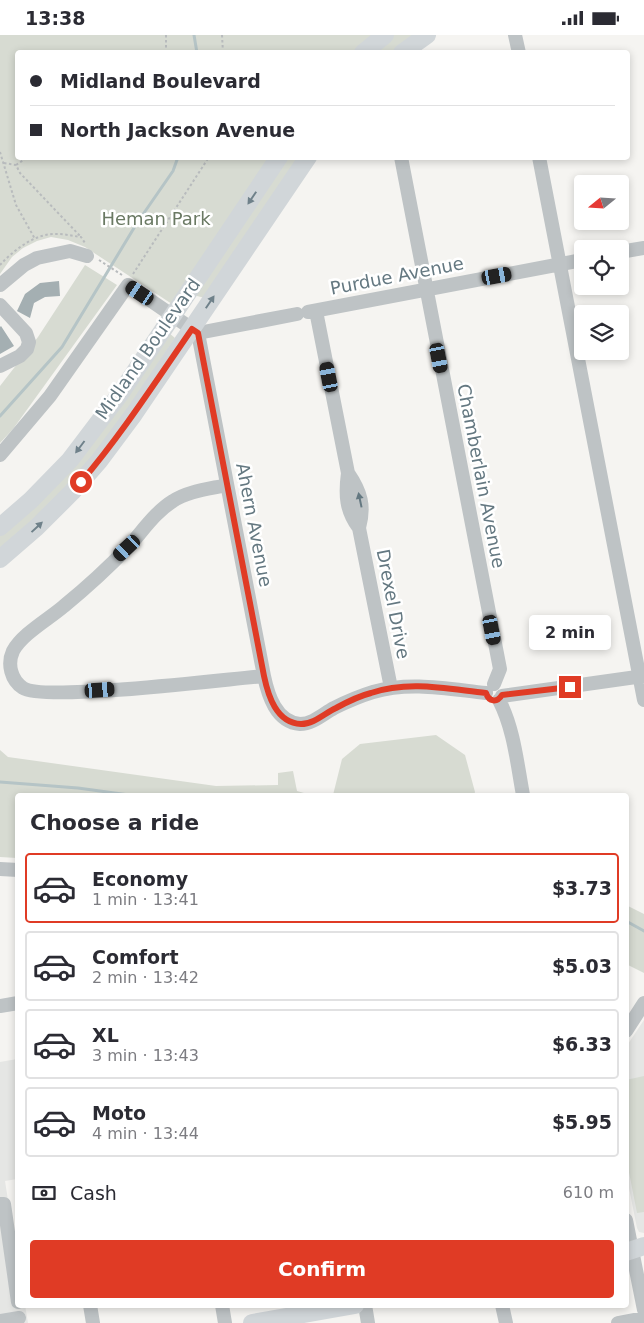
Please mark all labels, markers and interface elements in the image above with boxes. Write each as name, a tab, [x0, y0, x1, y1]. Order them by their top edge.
text: 13:38	[25, 7, 85, 29]
text: Midland Boulevard	[60, 70, 261, 92]
text: North Jackson Avenue	[60, 119, 295, 141]
north arrow	[574, 175, 629, 230]
map controls	[574, 175, 629, 360]
one-way arrow	[247, 191, 256, 204]
park label: Heman Park	[101, 208, 211, 229]
button: locate	[574, 240, 629, 295]
street label: Purdue Avenue	[328, 252, 465, 299]
car	[480, 266, 513, 286]
street label: Midland Boulevard	[91, 274, 204, 423]
car	[123, 278, 156, 308]
one-way arrow	[205, 295, 215, 308]
button: layers	[574, 305, 629, 360]
car	[428, 342, 449, 374]
car	[318, 361, 339, 393]
street label: Chamberlain Avenue	[453, 382, 510, 570]
one-way arrow	[75, 440, 85, 454]
street label: Ahern Avenue	[232, 461, 277, 589]
route start	[70, 471, 92, 493]
one-way arrow	[356, 491, 364, 507]
one-way arrow	[30, 521, 42, 533]
car	[110, 532, 143, 564]
street label: Drexel Drive	[373, 547, 414, 661]
car	[481, 614, 502, 646]
callout: 2 min	[529, 615, 611, 649]
text: 2 min	[545, 623, 595, 642]
route end	[559, 676, 581, 698]
car	[84, 681, 115, 699]
text: Choose a ride	[30, 810, 199, 835]
icon: car	[32, 866, 77, 911]
text: Economy	[92, 868, 188, 890]
text: $3.73	[552, 877, 612, 899]
text: 1 min · 13:41	[92, 890, 199, 909]
icon: car	[32, 944, 77, 989]
text: Comfort	[92, 946, 179, 968]
text: $5.03	[552, 955, 612, 977]
text: 2 min · 13:42	[92, 968, 199, 987]
icon: car	[32, 1022, 77, 1067]
text: XL	[92, 1024, 119, 1046]
text: $6.33	[552, 1033, 612, 1055]
text: 3 min · 13:43	[92, 1046, 199, 1065]
icon: car	[32, 1100, 77, 1145]
text: Moto	[92, 1102, 146, 1124]
text: $5.95	[552, 1111, 612, 1133]
text: 4 min · 13:44	[92, 1124, 199, 1143]
icon: cash	[30, 1179, 58, 1207]
text: Cash	[70, 1182, 117, 1204]
text: 610 m	[563, 1183, 614, 1202]
button: Confirm	[30, 1240, 614, 1298]

